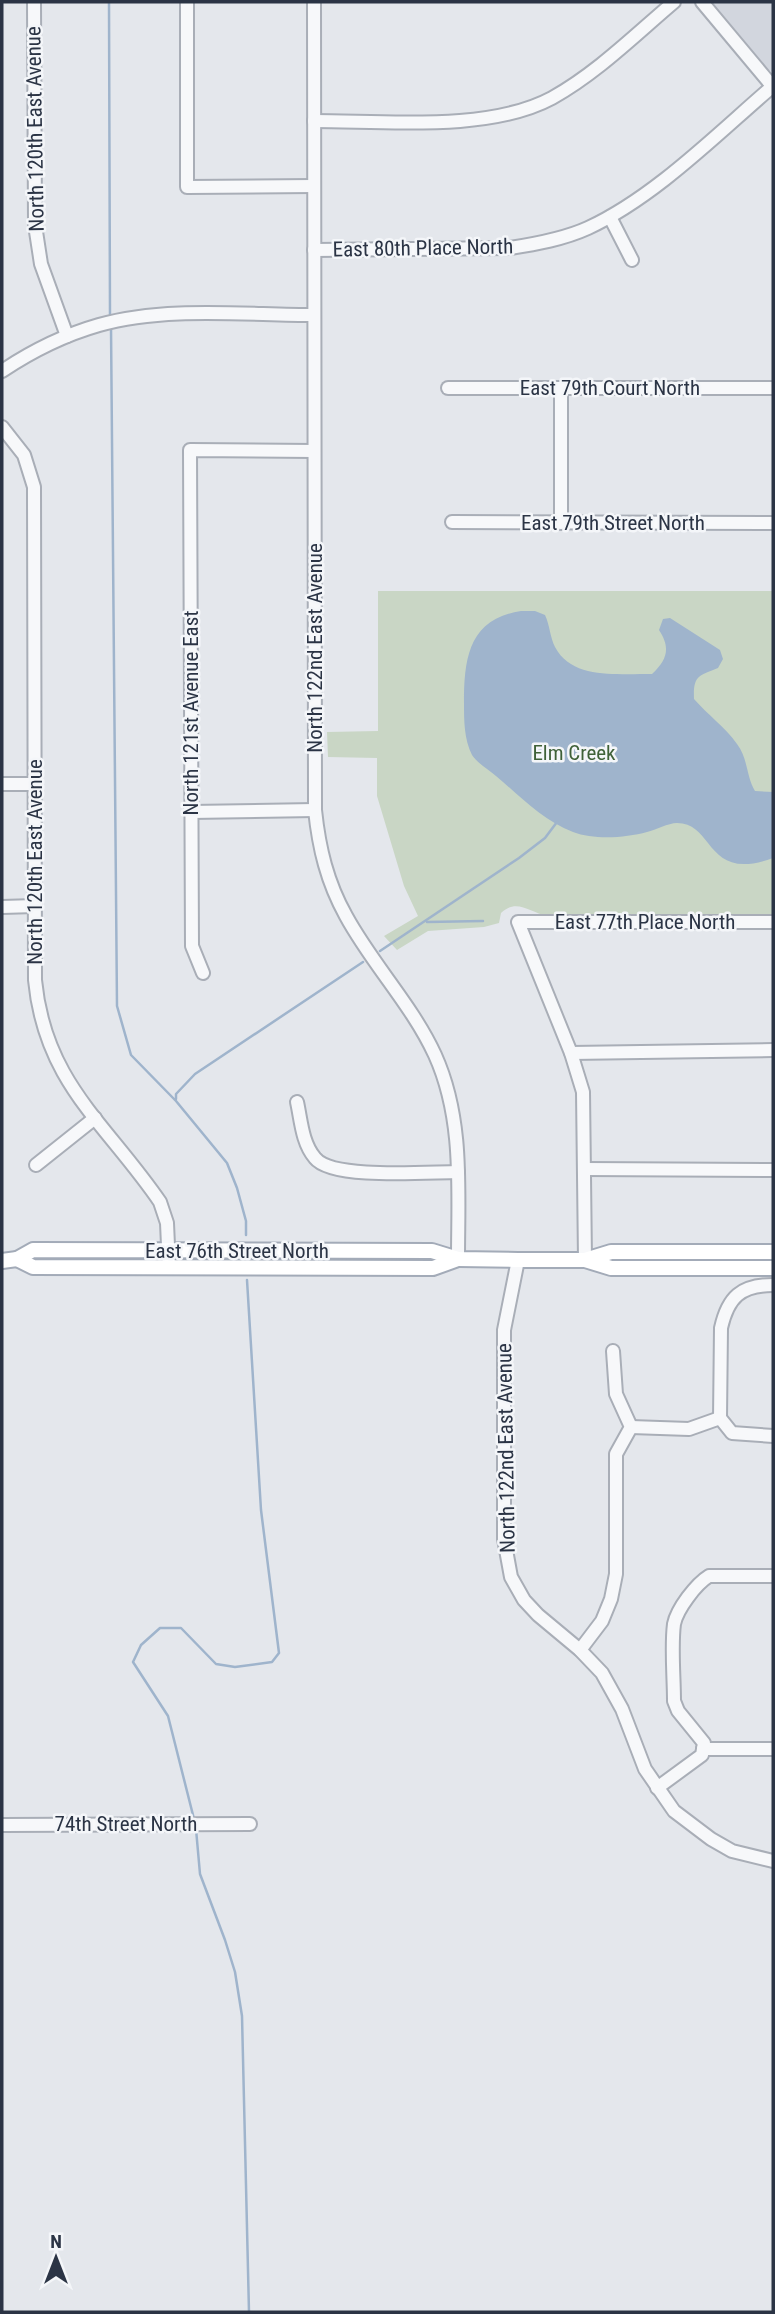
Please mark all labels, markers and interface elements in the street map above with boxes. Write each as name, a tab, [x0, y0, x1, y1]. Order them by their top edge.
street label: North 120th East Avenue	[21, 26, 49, 232]
street label: East 80th Place North	[332, 234, 514, 262]
street label: East 79th Court North	[520, 376, 700, 400]
street label: East 79th Street North	[521, 511, 705, 535]
street label: North 122nd East Avenue	[303, 543, 327, 753]
street label: North 121st Avenue East	[179, 611, 203, 815]
park label: Elm Creek	[532, 741, 616, 765]
street label: North 120th East Avenue	[23, 759, 47, 965]
street label: East 77th Place North	[555, 910, 735, 934]
street label: East 76th Street North	[145, 1239, 329, 1263]
street label: North 122nd East Avenue	[492, 1343, 520, 1553]
street label: 74th Street North	[55, 1812, 197, 1836]
north arrow	[21, 2223, 91, 2293]
text: N	[50, 2230, 62, 2253]

